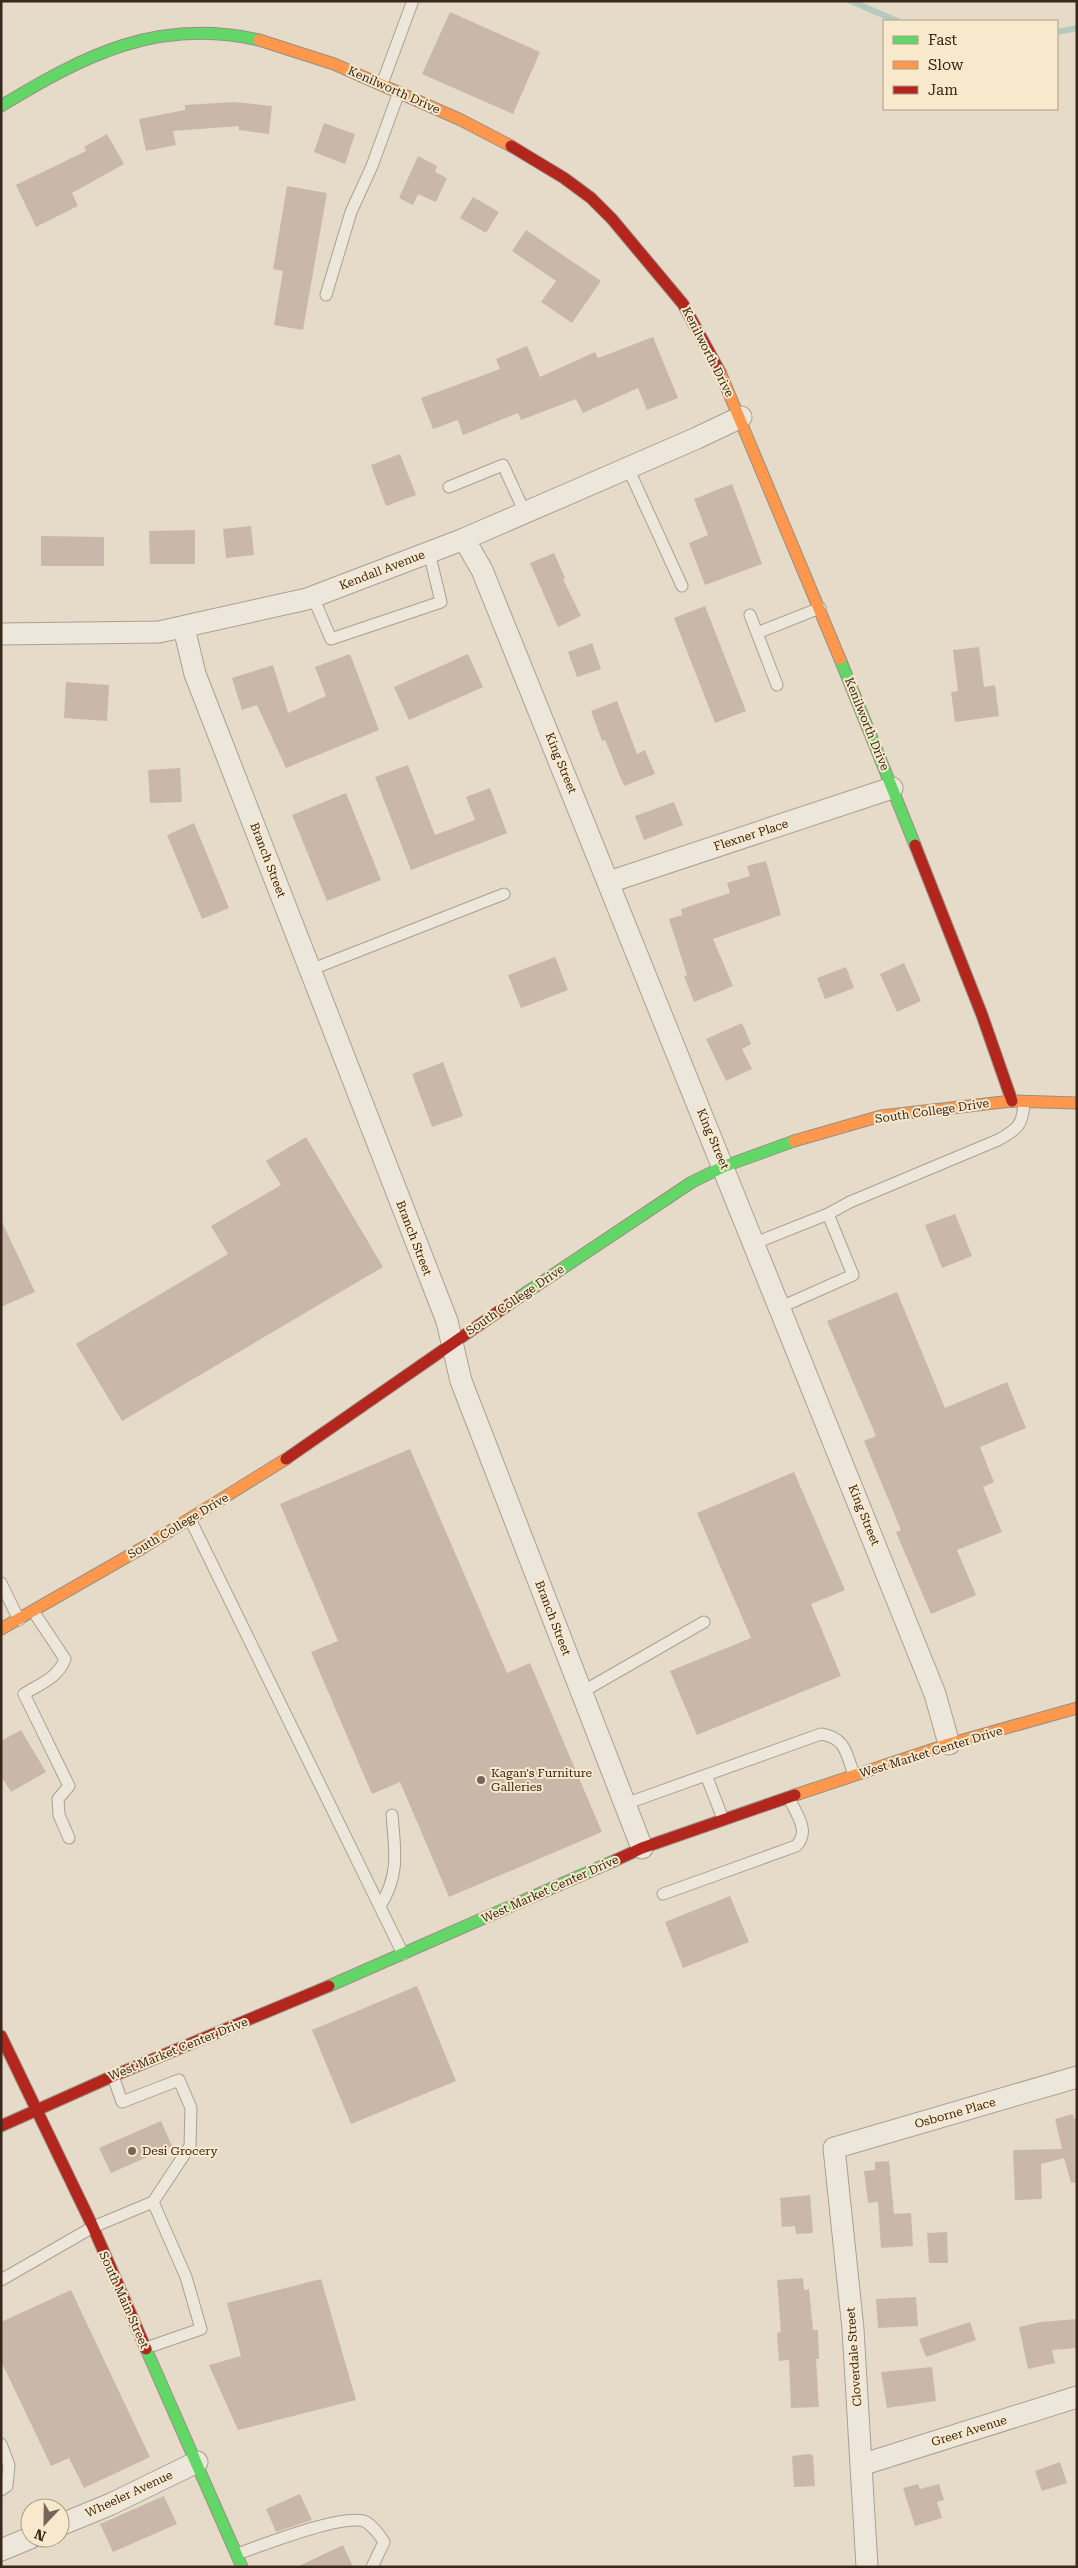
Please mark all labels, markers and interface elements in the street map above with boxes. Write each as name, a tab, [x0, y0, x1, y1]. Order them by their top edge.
legend	[883, 20, 1058, 110]
text: Fast	[928, 31, 958, 49]
text: Slow	[928, 56, 964, 74]
street label: Kenilworth Drive	[346, 63, 442, 117]
text: Jam	[928, 81, 958, 99]
street label: Kenilworth Drive	[679, 305, 737, 400]
street label: Kendall Avenue	[337, 547, 427, 593]
street label: Kenilworth Drive	[842, 675, 892, 773]
street label: King Street	[542, 730, 580, 796]
street label: Flexner Place	[712, 816, 790, 854]
street label: Branch Street	[247, 821, 289, 900]
street label: South College Drive	[874, 1096, 990, 1126]
street label: King Street	[694, 1107, 732, 1172]
street label: Branch Street	[393, 1199, 435, 1278]
street label: South College Drive	[463, 1262, 567, 1338]
street label: King Street	[845, 1482, 883, 1548]
street label: South College Drive	[125, 1490, 231, 1562]
street label: Branch Street	[532, 1579, 574, 1658]
street label: West Market Center Drive	[858, 1723, 1005, 1780]
place label: Kagan's Furniture Galleries	[491, 1766, 592, 1794]
marker: Kagan's Furniture Galleries	[475, 1774, 487, 1786]
street label: West Market Center Drive	[479, 1852, 621, 1926]
street label: West Market Center Drive	[106, 2014, 250, 2083]
street label: Osborne Place	[913, 2095, 998, 2131]
place label: Desi Grocery	[142, 2144, 219, 2158]
marker: Desi Grocery	[126, 2145, 138, 2157]
street label: South Main Street	[96, 2249, 152, 2351]
street label: Cloverdale Street	[844, 2306, 864, 2407]
street label: Greer Avenue	[929, 2413, 1009, 2449]
street label: Wheeler Avenue	[83, 2468, 175, 2520]
north arrow	[20, 2498, 70, 2548]
text: N	[32, 2526, 48, 2544]

